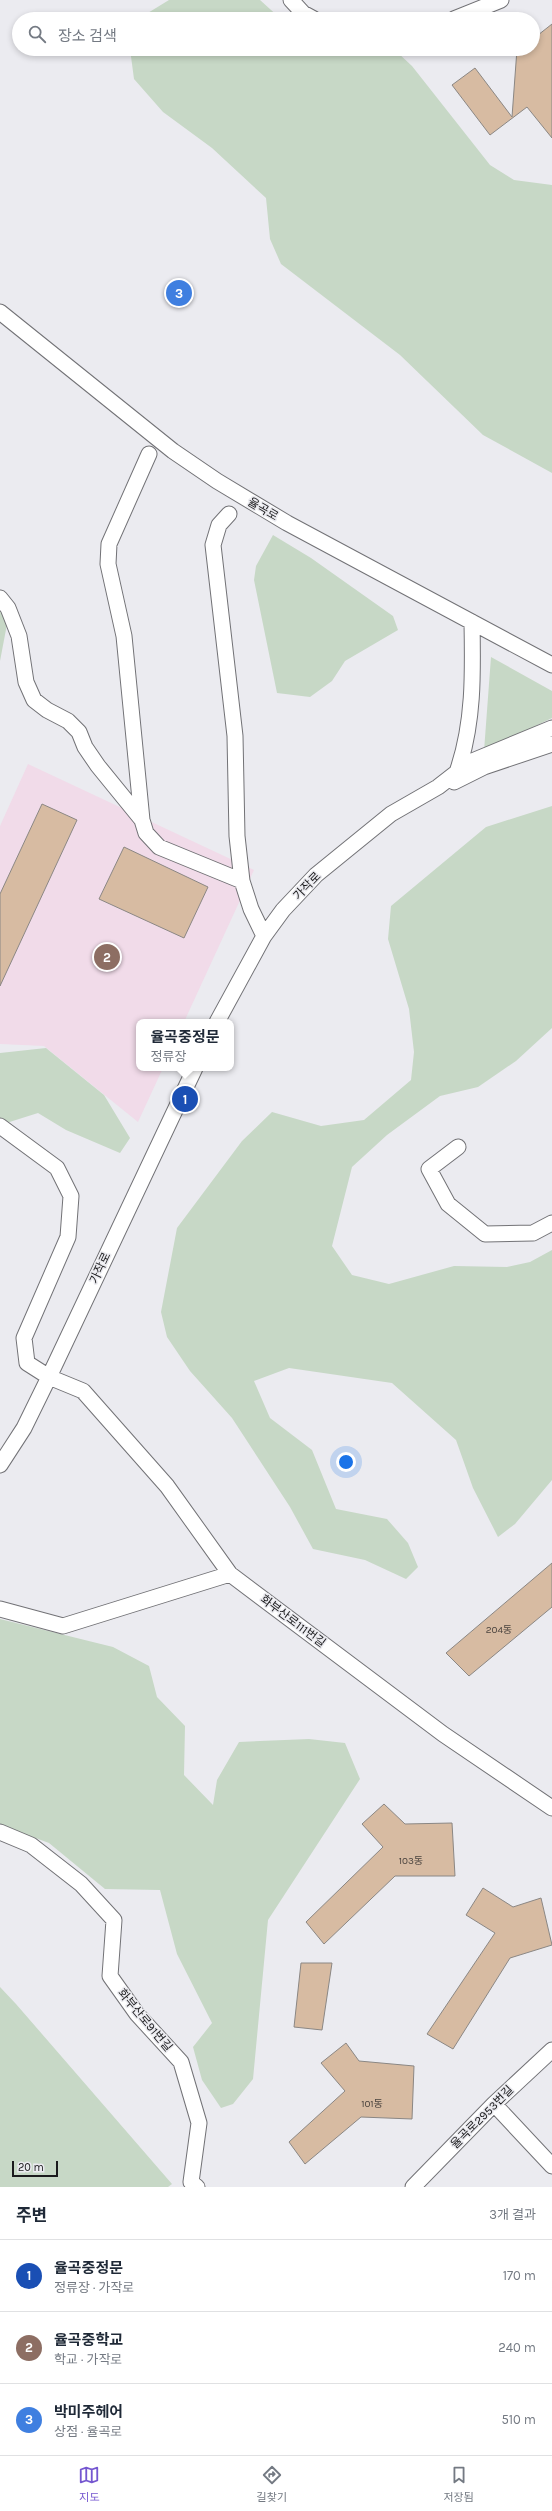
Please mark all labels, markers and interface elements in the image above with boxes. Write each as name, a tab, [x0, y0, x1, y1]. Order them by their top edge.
search box	[12, 12, 540, 56]
icon: search	[26, 23, 48, 45]
text: 장소 검색	[58, 27, 117, 45]
pin: 3	[166, 278, 192, 308]
street label: 율곡로	[245, 495, 281, 523]
street label: 가작로	[290, 869, 324, 903]
pin: 2	[94, 942, 120, 972]
popup	[136, 1019, 234, 1071]
text: 율곡중정문	[150, 1028, 220, 1046]
text: 정류장	[150, 1049, 186, 1064]
pin: 1	[172, 1084, 198, 1114]
street label: 가작로	[87, 1250, 113, 1286]
your location	[336, 1452, 356, 1472]
street label: 화부산로111번길	[258, 1592, 328, 1650]
house number: 204동	[486, 1624, 512, 1636]
house number: 103동	[399, 1855, 423, 1867]
street label: 화부산로91번길	[115, 1986, 175, 2054]
street label: 율곡로2953번길	[448, 2083, 516, 2151]
house number: 101동	[361, 2098, 383, 2110]
scale bar	[12, 2159, 58, 2178]
text: 20 m	[18, 2161, 44, 2174]
text: 주변	[16, 2205, 47, 2225]
text: 3개 결과	[489, 2207, 536, 2222]
text: 율곡중정문	[54, 2259, 123, 2277]
text: 1	[27, 2268, 31, 2283]
text: 170 m	[503, 2268, 536, 2283]
text: 정류장 · 가작로	[54, 2280, 134, 2295]
text: 율곡중학교	[54, 2331, 123, 2349]
text: 2	[25, 2340, 33, 2355]
text: 240 m	[498, 2340, 536, 2355]
text: 학교 · 가작로	[54, 2352, 122, 2367]
text: 박미주헤어	[54, 2403, 123, 2421]
text: 3	[25, 2412, 33, 2427]
text: 510 m	[501, 2412, 536, 2427]
text: 상점 · 율곡로	[54, 2424, 122, 2439]
tab: 지도	[78, 2464, 100, 2504]
tab: 길찾기	[257, 2464, 287, 2504]
tab: 저장됨	[443, 2464, 474, 2504]

